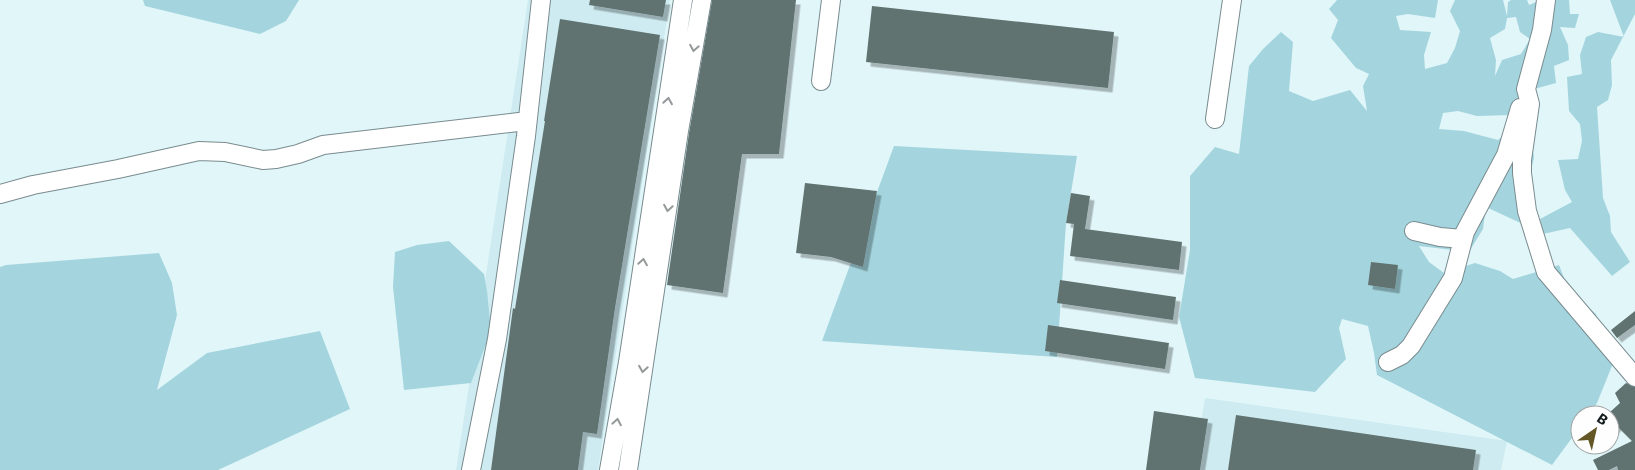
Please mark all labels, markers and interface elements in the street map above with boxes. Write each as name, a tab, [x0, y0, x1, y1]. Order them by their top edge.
one-way arrow	[689, 44, 699, 52]
one-way arrow	[662, 97, 673, 105]
one-way arrow	[663, 204, 673, 213]
one-way arrow	[638, 257, 648, 266]
one-way arrow	[638, 365, 649, 373]
north arrow	[1570, 405, 1620, 455]
text: B	[1594, 409, 1611, 428]
one-way arrow	[612, 418, 622, 426]

